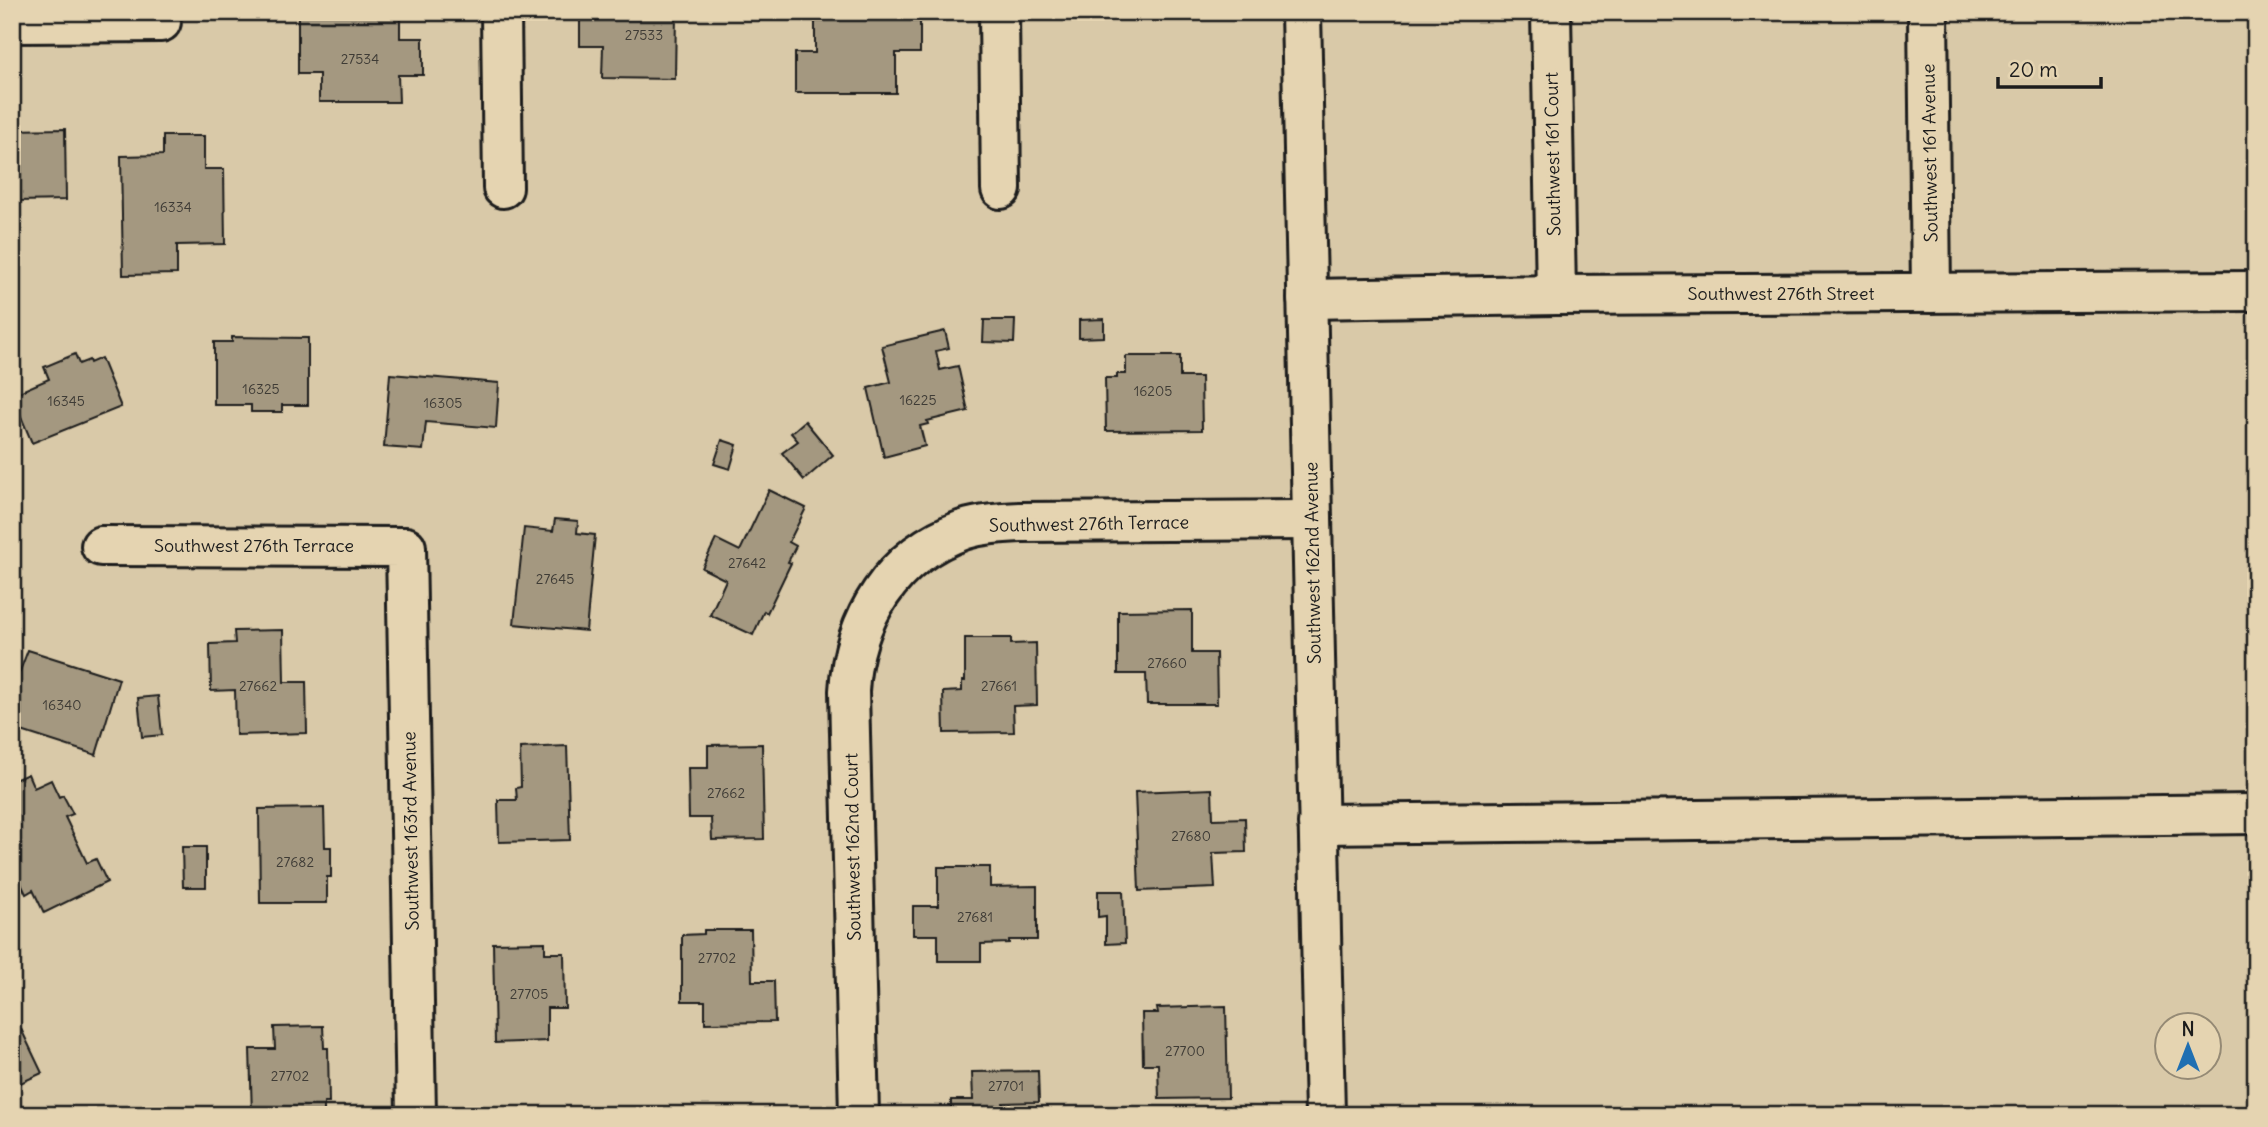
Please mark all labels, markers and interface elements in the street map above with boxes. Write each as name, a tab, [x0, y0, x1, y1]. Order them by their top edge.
house number: 27533	[625, 26, 663, 44]
scale bar	[1998, 46, 2102, 90]
house number: 27534	[341, 50, 379, 68]
text: 20 m	[2009, 56, 2058, 83]
street label: Southwest 161 Avenue	[1916, 63, 1943, 243]
street label: Southwest 161 Court	[1540, 72, 1565, 236]
house number: 16334	[154, 198, 192, 216]
street label: Southwest 276th Street	[1688, 282, 1874, 305]
house number: 16325	[242, 380, 280, 398]
house number: 16205	[1134, 382, 1172, 400]
house number: 16225	[899, 391, 937, 409]
house number: 16345	[47, 392, 85, 410]
house number: 16305	[424, 394, 462, 412]
street label: Southwest 162nd Avenue	[1299, 462, 1326, 664]
street label: Southwest 276th Terrace	[989, 510, 1189, 537]
street label: Southwest 276th Terrace	[154, 534, 354, 557]
house number: 27642	[728, 554, 766, 572]
house number: 27645	[536, 570, 574, 588]
house number: 27660	[1147, 654, 1187, 672]
house number: 27662	[239, 677, 277, 695]
house number: 27661	[981, 677, 1017, 695]
house number: 16340	[43, 696, 81, 714]
street label: Southwest 163rd Avenue	[397, 731, 424, 931]
street label: Southwest 162nd Court	[839, 753, 866, 941]
house number: 27662	[707, 784, 745, 802]
house number: 27680	[1171, 827, 1211, 845]
house number: 27682	[276, 853, 314, 871]
house number: 27681	[957, 908, 993, 926]
house number: 27702	[698, 949, 736, 967]
house number: 27705	[510, 985, 548, 1003]
north arrow	[2152, 1012, 2222, 1082]
text: N	[2181, 1017, 2195, 1041]
house number: 27700	[1165, 1042, 1205, 1060]
house number: 27702	[271, 1067, 309, 1085]
house number: 27701	[988, 1077, 1024, 1095]

